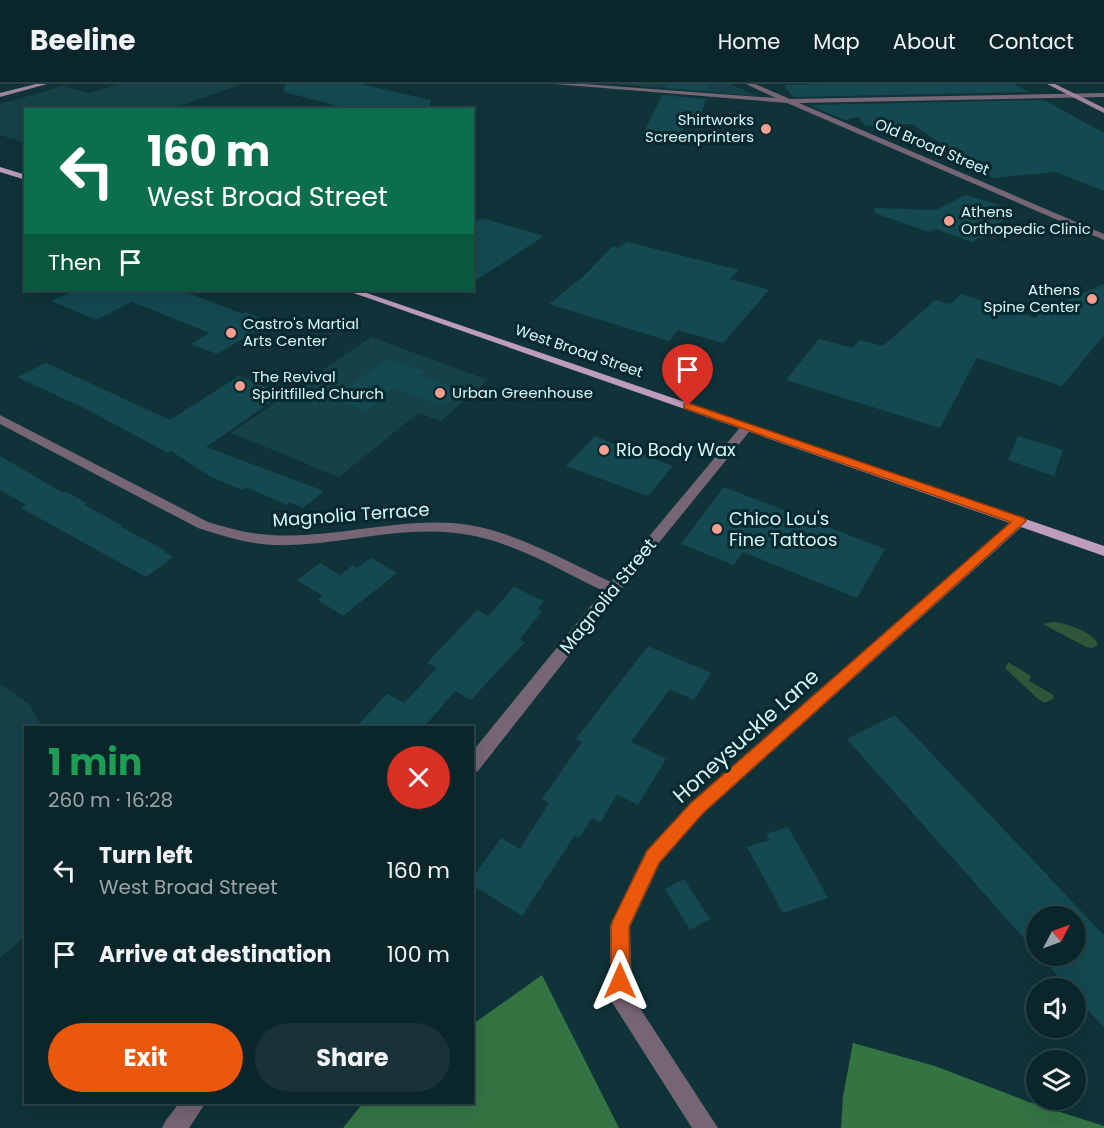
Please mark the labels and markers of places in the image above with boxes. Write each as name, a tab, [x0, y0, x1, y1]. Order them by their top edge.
place label: Shirtworks Screenprinters	[645, 109, 754, 147]
marker: Shirtworks Screenprinters	[759, 122, 773, 136]
place label: Athens Orthopedic Clinic	[961, 201, 1091, 239]
marker: Athens Orthopedic Clinic	[942, 214, 956, 228]
place label: Athens Spine Center	[984, 279, 1080, 317]
marker: Athens Spine Center	[1085, 292, 1099, 306]
place label: Castro's Martial Arts Center	[243, 313, 359, 351]
marker: Castro's Martial Arts Center	[224, 326, 238, 340]
pin	[662, 344, 713, 406]
place label: The Revival Spiritfilled Church	[252, 366, 384, 404]
marker: The Revival Spiritfilled Church	[233, 379, 247, 393]
place label: Urban Greenhouse	[452, 382, 593, 403]
marker: Urban Greenhouse	[433, 386, 447, 400]
place label: Rio Body Wax	[616, 437, 736, 462]
marker: Rio Body Wax	[597, 443, 611, 457]
place label: Chico Lou's Fine Tattoos	[729, 506, 837, 552]
marker: Chico Lou's Fine Tattoos	[710, 522, 724, 536]

